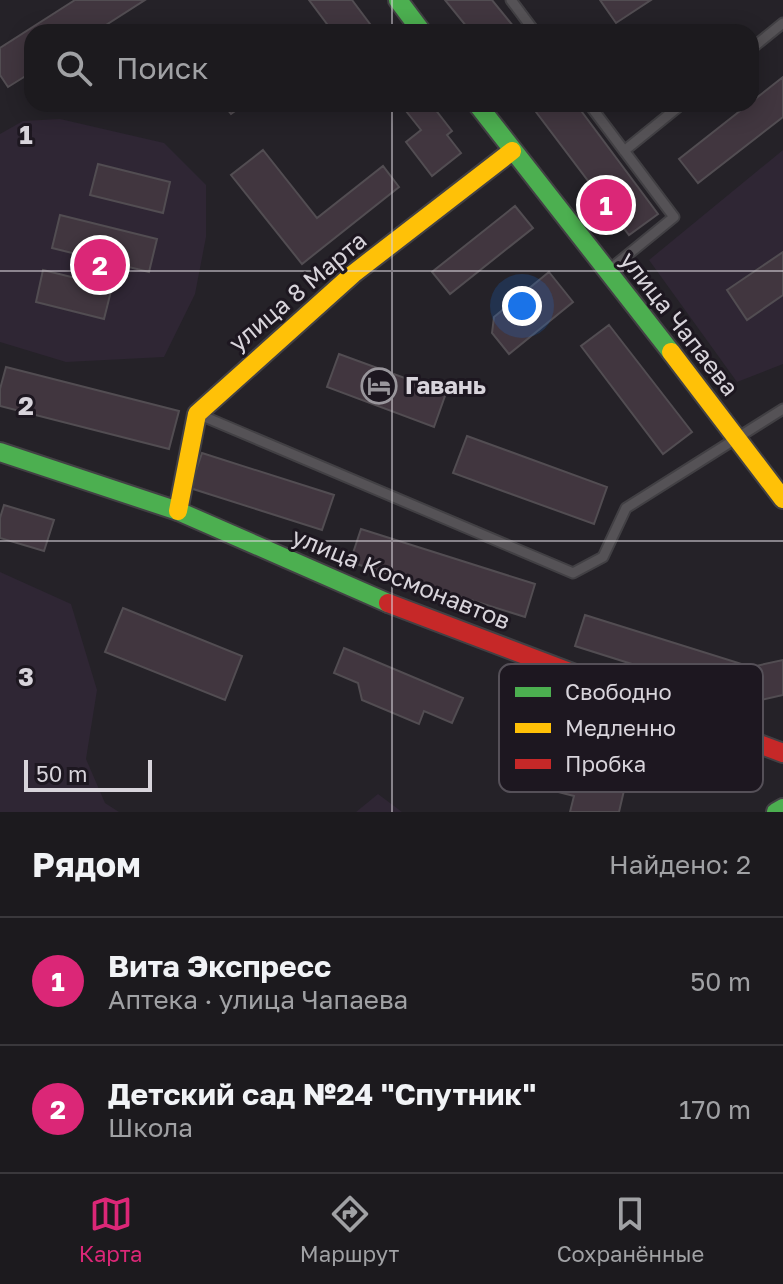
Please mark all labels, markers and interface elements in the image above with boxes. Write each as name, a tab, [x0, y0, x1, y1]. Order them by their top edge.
search box	[24, 24, 759, 112]
icon: search	[52, 46, 96, 90]
text: Поиск	[116, 50, 208, 86]
text: 1	[19, 119, 33, 150]
pin: 1	[580, 175, 632, 235]
street label: улица 8 Марта	[222, 225, 372, 357]
pin: 2	[74, 235, 126, 295]
street label: улица Чапаева	[615, 245, 745, 401]
your location	[502, 286, 542, 326]
hotel icon: Гавань	[360, 367, 398, 405]
place label: Гавань	[405, 370, 486, 399]
text: 2	[18, 390, 34, 421]
street label: улица Космонавтов	[288, 521, 515, 635]
text: 3	[18, 661, 34, 692]
legend	[499, 664, 763, 792]
text: Свободно	[565, 678, 672, 705]
text: Медленно	[565, 714, 676, 741]
text: Пробка	[565, 750, 646, 777]
scale bar	[24, 756, 152, 792]
text: 50 m	[36, 760, 87, 787]
text: Рядом	[32, 844, 141, 884]
text: Найдено: 2	[609, 849, 751, 880]
text: Вита Экспресс	[108, 948, 331, 984]
text: 1	[51, 966, 65, 997]
text: 50 m	[690, 966, 751, 997]
text: Аптека · улица Чапаева	[108, 984, 408, 1015]
text: Детский сад №24 "Спутник"	[108, 1076, 536, 1112]
text: 2	[50, 1094, 66, 1125]
text: 170 m	[679, 1094, 751, 1125]
text: Школа	[108, 1112, 193, 1143]
tab: Карта	[79, 1192, 142, 1267]
tab: Маршрут	[300, 1192, 399, 1267]
tab: Сохранённые	[557, 1192, 704, 1267]

